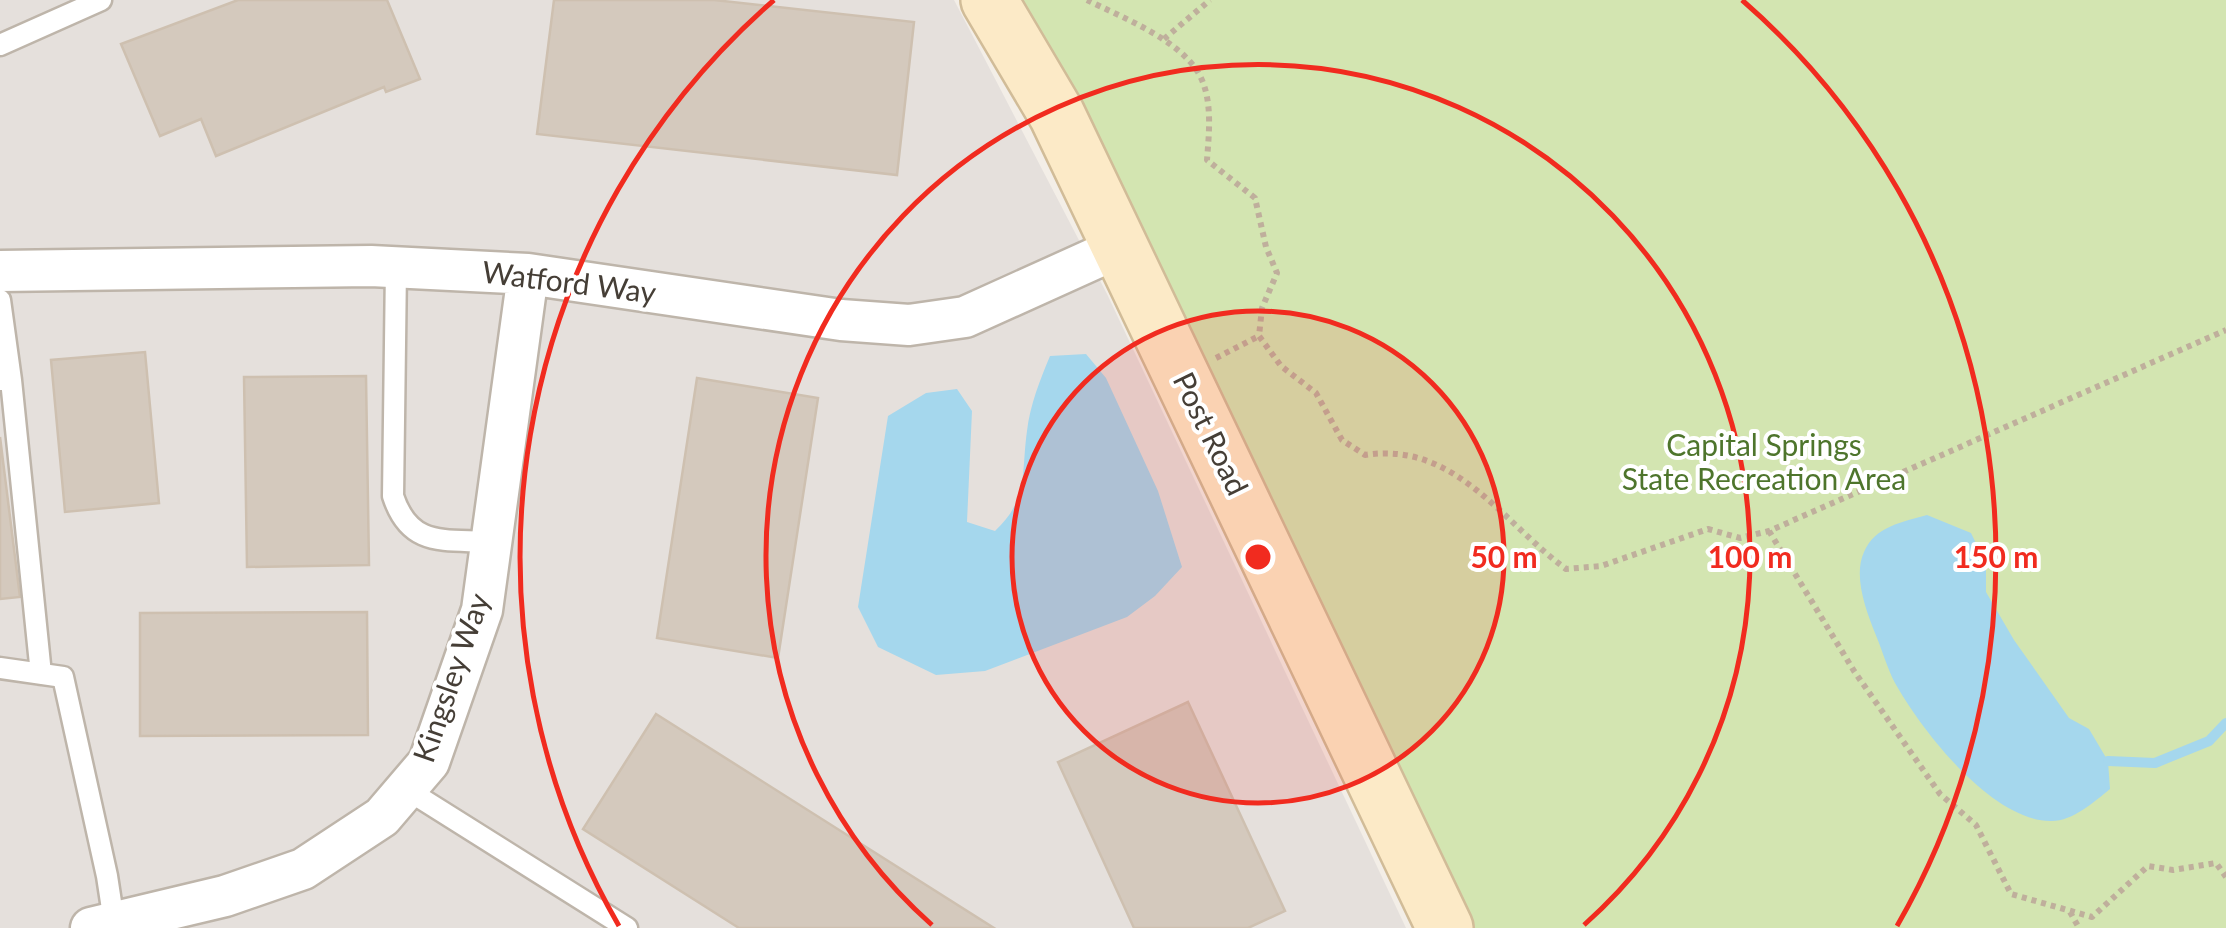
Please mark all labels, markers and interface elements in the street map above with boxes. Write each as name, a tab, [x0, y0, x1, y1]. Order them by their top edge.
street label: Watford Way	[480, 252, 659, 310]
street label: Post Road	[1167, 366, 1257, 500]
park label: Capital Springs State Recreation Area	[1622, 426, 1906, 496]
text: 50 m	[1470, 538, 1538, 574]
text: 100 m	[1708, 538, 1792, 574]
text: 150 m	[1954, 538, 2038, 574]
centre of rings	[1240, 539, 1276, 575]
street label: Kingsley Way	[404, 588, 496, 767]

